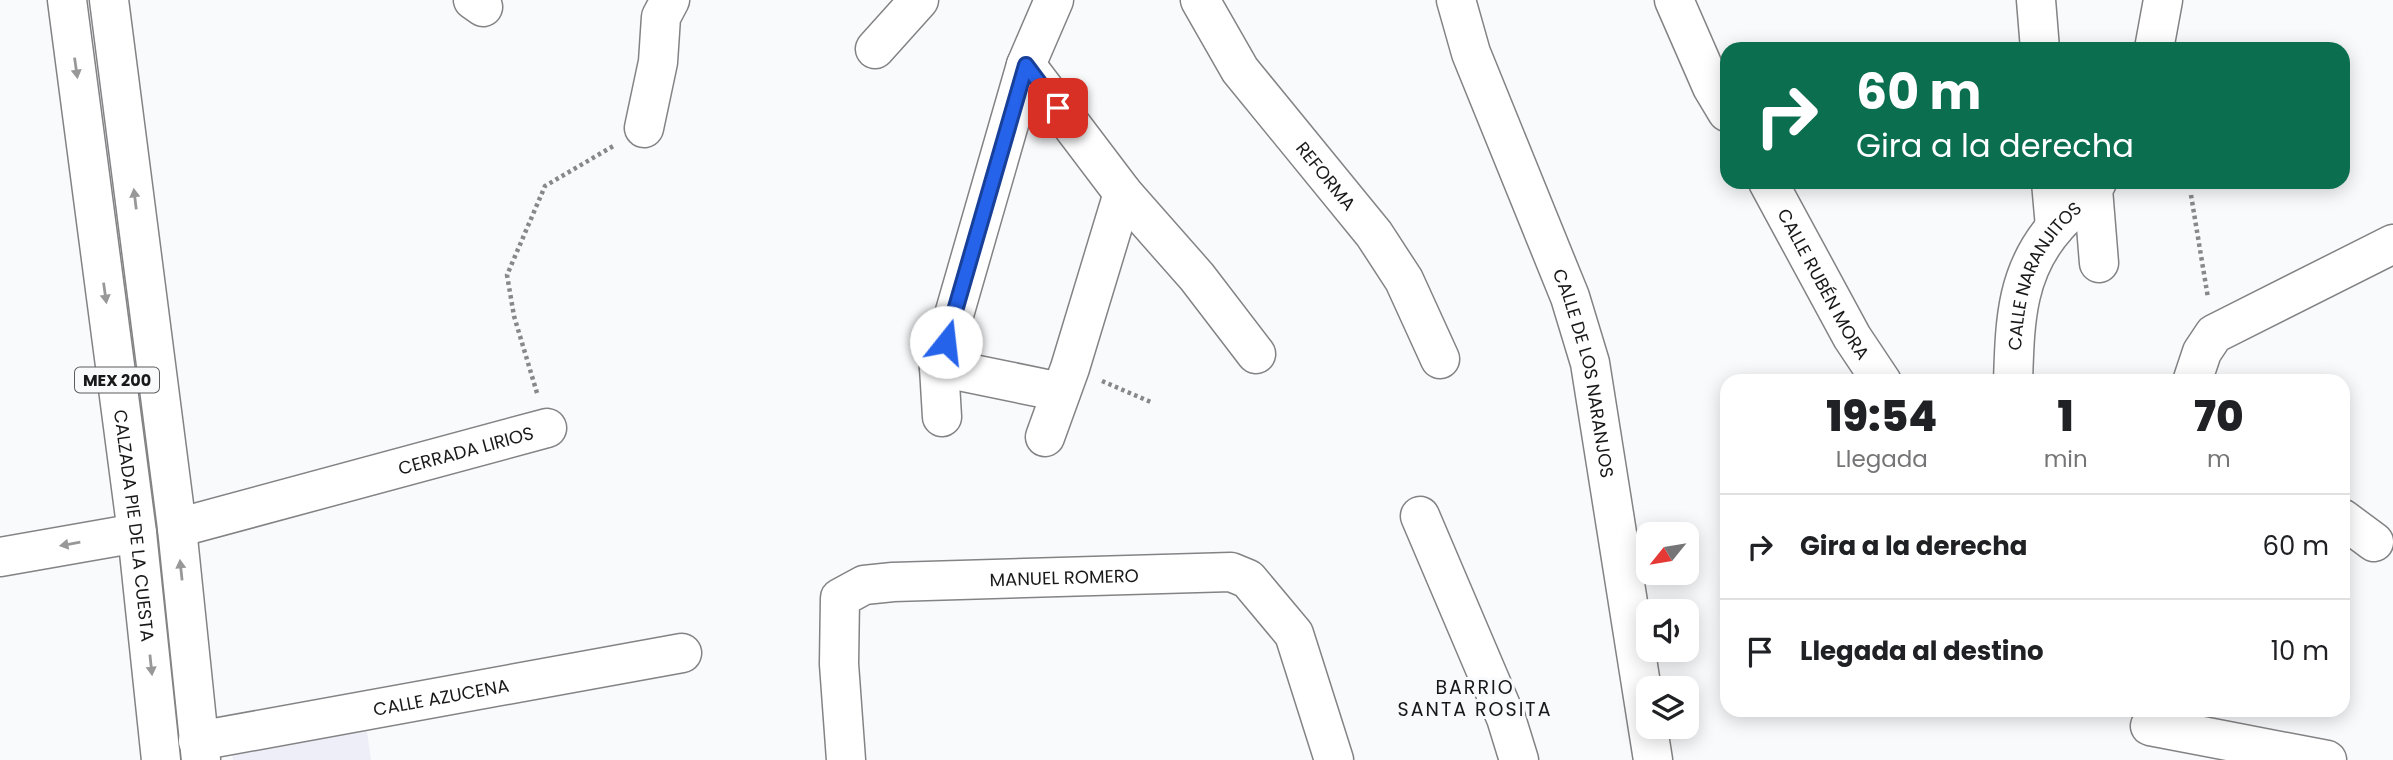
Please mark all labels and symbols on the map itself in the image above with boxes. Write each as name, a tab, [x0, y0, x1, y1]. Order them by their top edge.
one-way arrow	[70, 57, 81, 79]
pin	[1028, 78, 1088, 138]
street label: REFORMA	[1291, 136, 1362, 215]
one-way arrow	[129, 188, 140, 210]
street label: CALLE NARANJITOS	[2002, 196, 2087, 351]
street label: CALLE RUBÉN MORA	[1772, 204, 1876, 364]
street label: CALLE DE LOS NARANJOS	[1547, 265, 1621, 479]
one-way arrow	[100, 282, 111, 304]
position arrow	[909, 305, 983, 379]
road number: MEX 200	[75, 368, 159, 392]
street label: CALZADA PIE DE LA CUESTA	[108, 408, 161, 643]
street label: CERRADA LIRIOS	[395, 420, 536, 480]
north arrow	[1636, 522, 1699, 584]
one-way arrow	[59, 539, 81, 550]
one-way arrow	[175, 559, 186, 581]
street label: MANUEL ROMERO	[989, 562, 1139, 592]
one-way arrow	[146, 654, 157, 676]
street label: CALLE AZUCENA	[371, 672, 511, 721]
district label: BARRIO SANTA ROSITA	[1398, 674, 1552, 723]

